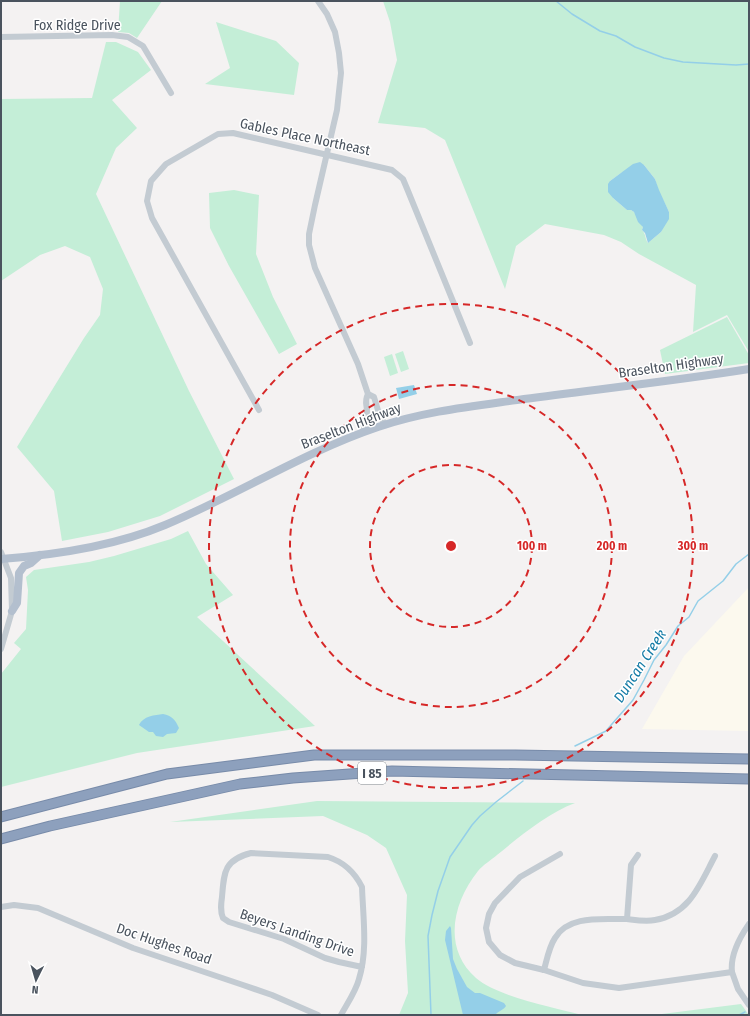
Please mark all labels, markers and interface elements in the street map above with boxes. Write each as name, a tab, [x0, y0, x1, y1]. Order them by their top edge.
street label: Fox Ridge Drive	[33, 17, 121, 34]
street label: Gables Place Northeast	[238, 115, 372, 159]
street label: Braselton Highway	[617, 350, 725, 382]
street label: Braselton Highway	[299, 399, 404, 453]
centre of rings	[444, 539, 458, 553]
text: 100 m	[517, 539, 547, 553]
text: 200 m	[596, 539, 627, 553]
text: 300 m	[677, 539, 708, 553]
water label: Duncan Creek	[610, 626, 671, 706]
road number: I 85	[358, 762, 386, 784]
street label: Beyers Landing Drive	[238, 905, 357, 961]
street label: Doc Hughes Road	[114, 920, 214, 968]
north arrow	[16, 960, 56, 1000]
text: N	[31, 983, 39, 996]

